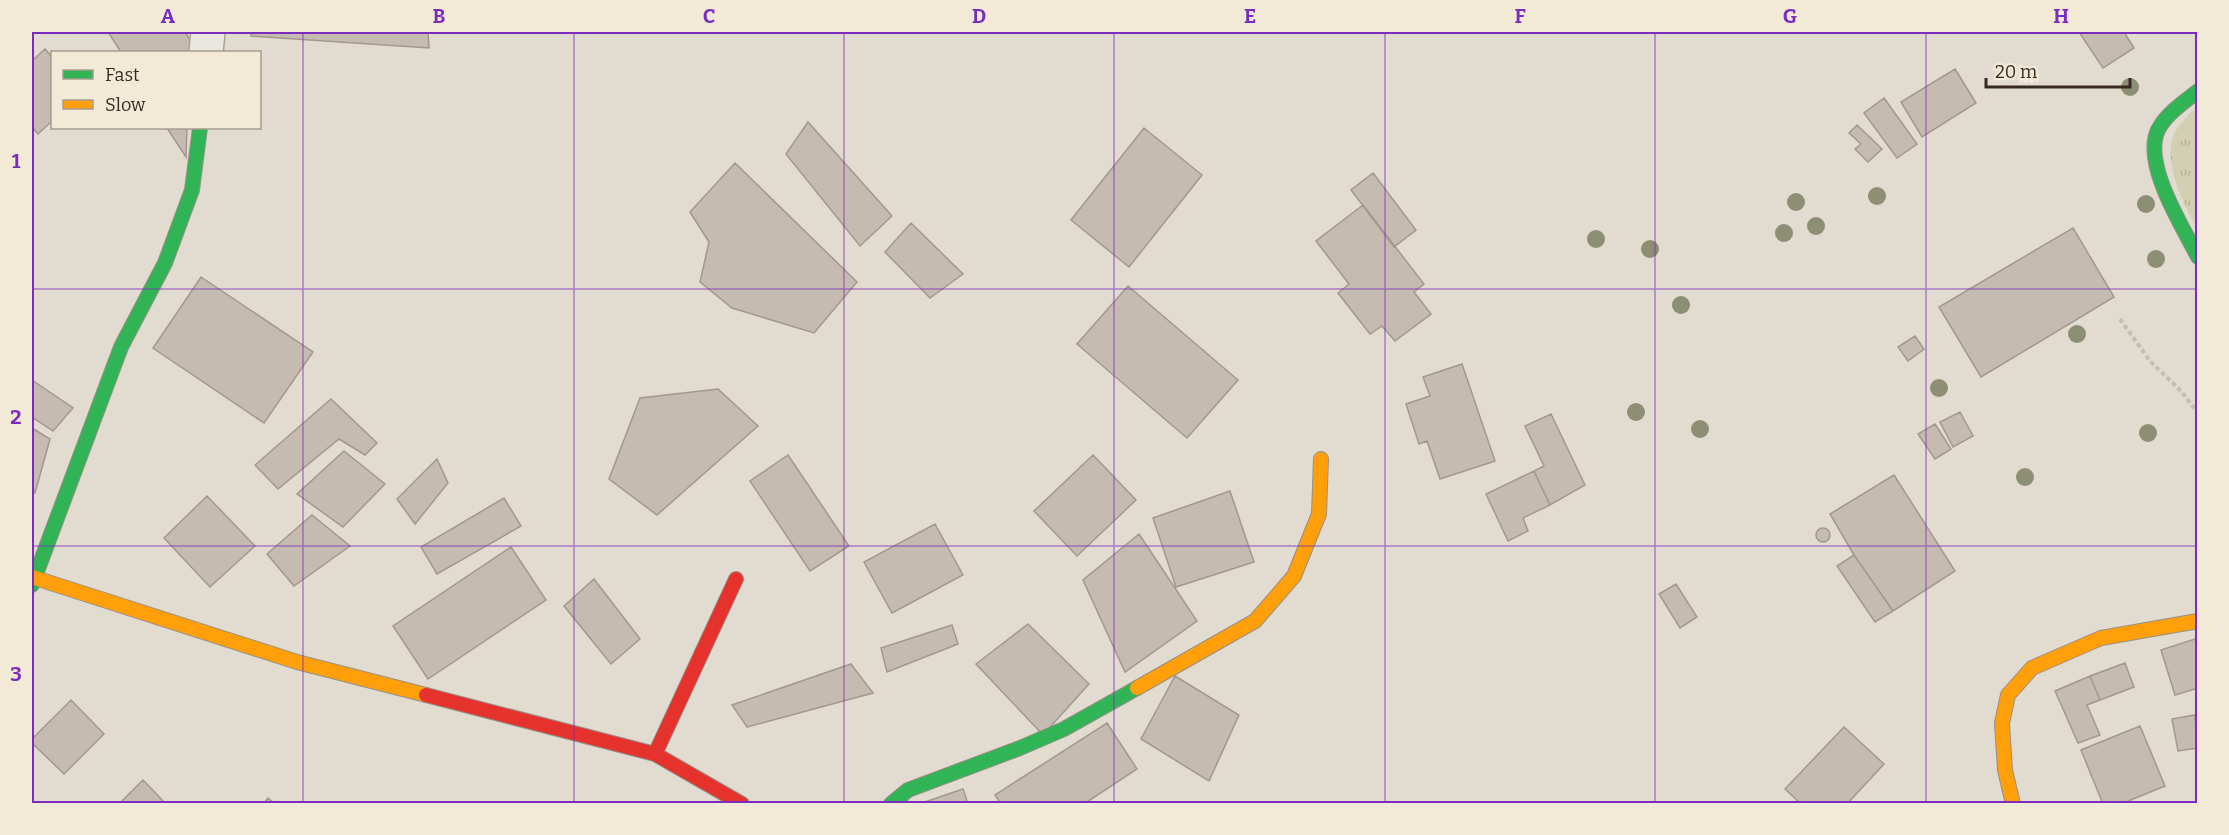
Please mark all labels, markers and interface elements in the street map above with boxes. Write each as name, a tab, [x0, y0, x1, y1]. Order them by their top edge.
text: A	[161, 4, 176, 28]
text: B	[433, 4, 446, 28]
text: C	[703, 4, 715, 28]
text: D	[972, 4, 986, 28]
text: E	[1244, 4, 1256, 28]
text: F	[1514, 4, 1526, 28]
text: G	[1783, 4, 1797, 28]
text: H	[2053, 4, 2069, 28]
legend	[51, 51, 261, 129]
scale bar	[1986, 51, 2130, 89]
text: 20 m	[1995, 61, 2037, 83]
text: Fast	[105, 64, 140, 86]
text: Slow	[105, 94, 146, 116]
text: 1	[12, 149, 21, 173]
text: 2	[10, 405, 22, 429]
text: 3	[10, 662, 22, 686]

